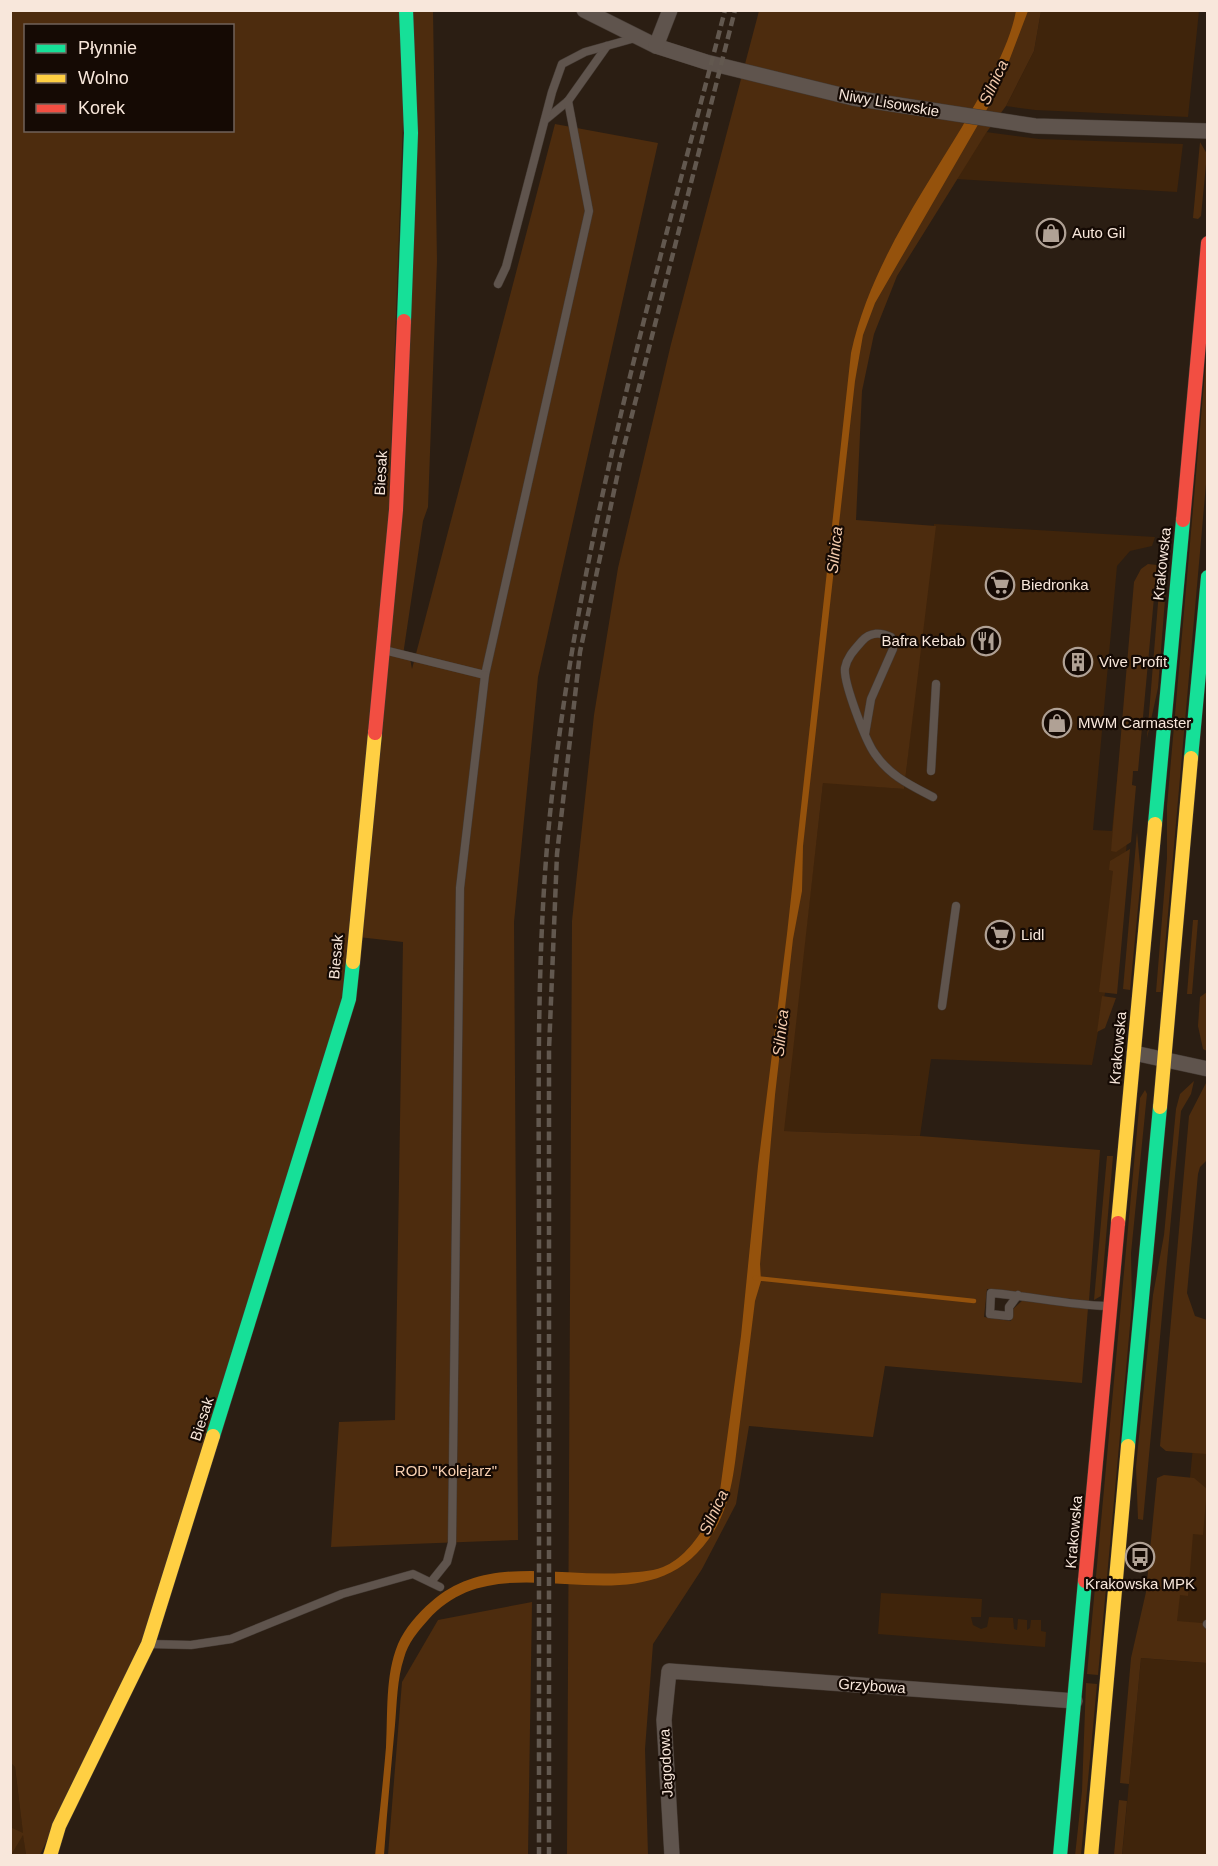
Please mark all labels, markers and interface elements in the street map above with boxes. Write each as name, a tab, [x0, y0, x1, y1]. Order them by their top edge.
legend	[24, 24, 234, 132]
text: Płynnie	[78, 38, 137, 58]
water label: Silnica	[976, 57, 1011, 107]
text: Wolno	[78, 68, 129, 88]
street label: Niwy Lisowskie	[838, 85, 941, 120]
text: Korek	[78, 98, 126, 118]
shop icon: Auto Gil	[1035, 217, 1067, 249]
place label: Auto Gil	[1072, 224, 1125, 241]
street label: Biesak	[371, 450, 390, 496]
water label: Silnica	[824, 526, 845, 574]
street label: Krakowska	[1149, 526, 1174, 601]
supermarket icon: Biedronka	[984, 569, 1016, 601]
place label: Biedronka	[1021, 576, 1089, 593]
restaurant icon: Bafra Kebab	[970, 625, 1002, 657]
place label: Bafra Kebab	[882, 632, 965, 649]
building icon: Vive Profit	[1062, 646, 1094, 678]
place label: Vive Profit	[1099, 653, 1168, 670]
shop icon: MWM Carmaster	[1041, 707, 1073, 739]
place label: MWM Carmaster	[1078, 714, 1191, 731]
supermarket icon: Lidl	[984, 919, 1016, 951]
place label: Lidl	[1021, 926, 1044, 943]
street label: Biesak	[325, 933, 346, 980]
water label: Silnica	[770, 1009, 791, 1057]
street label: Krakowska	[1106, 1010, 1129, 1085]
street label: Biesak	[186, 1394, 217, 1443]
park label: ROD "Kolejarz"	[395, 1462, 497, 1479]
water label: Silnica	[696, 1487, 731, 1537]
street label: Krakowska	[1062, 1494, 1085, 1569]
bus stop icon: Krakowska MPK	[1124, 1541, 1156, 1573]
place label: Krakowska MPK	[1085, 1575, 1195, 1592]
street label: Grzybowa	[838, 1675, 907, 1696]
street label: Jagodowa	[655, 1728, 676, 1798]

